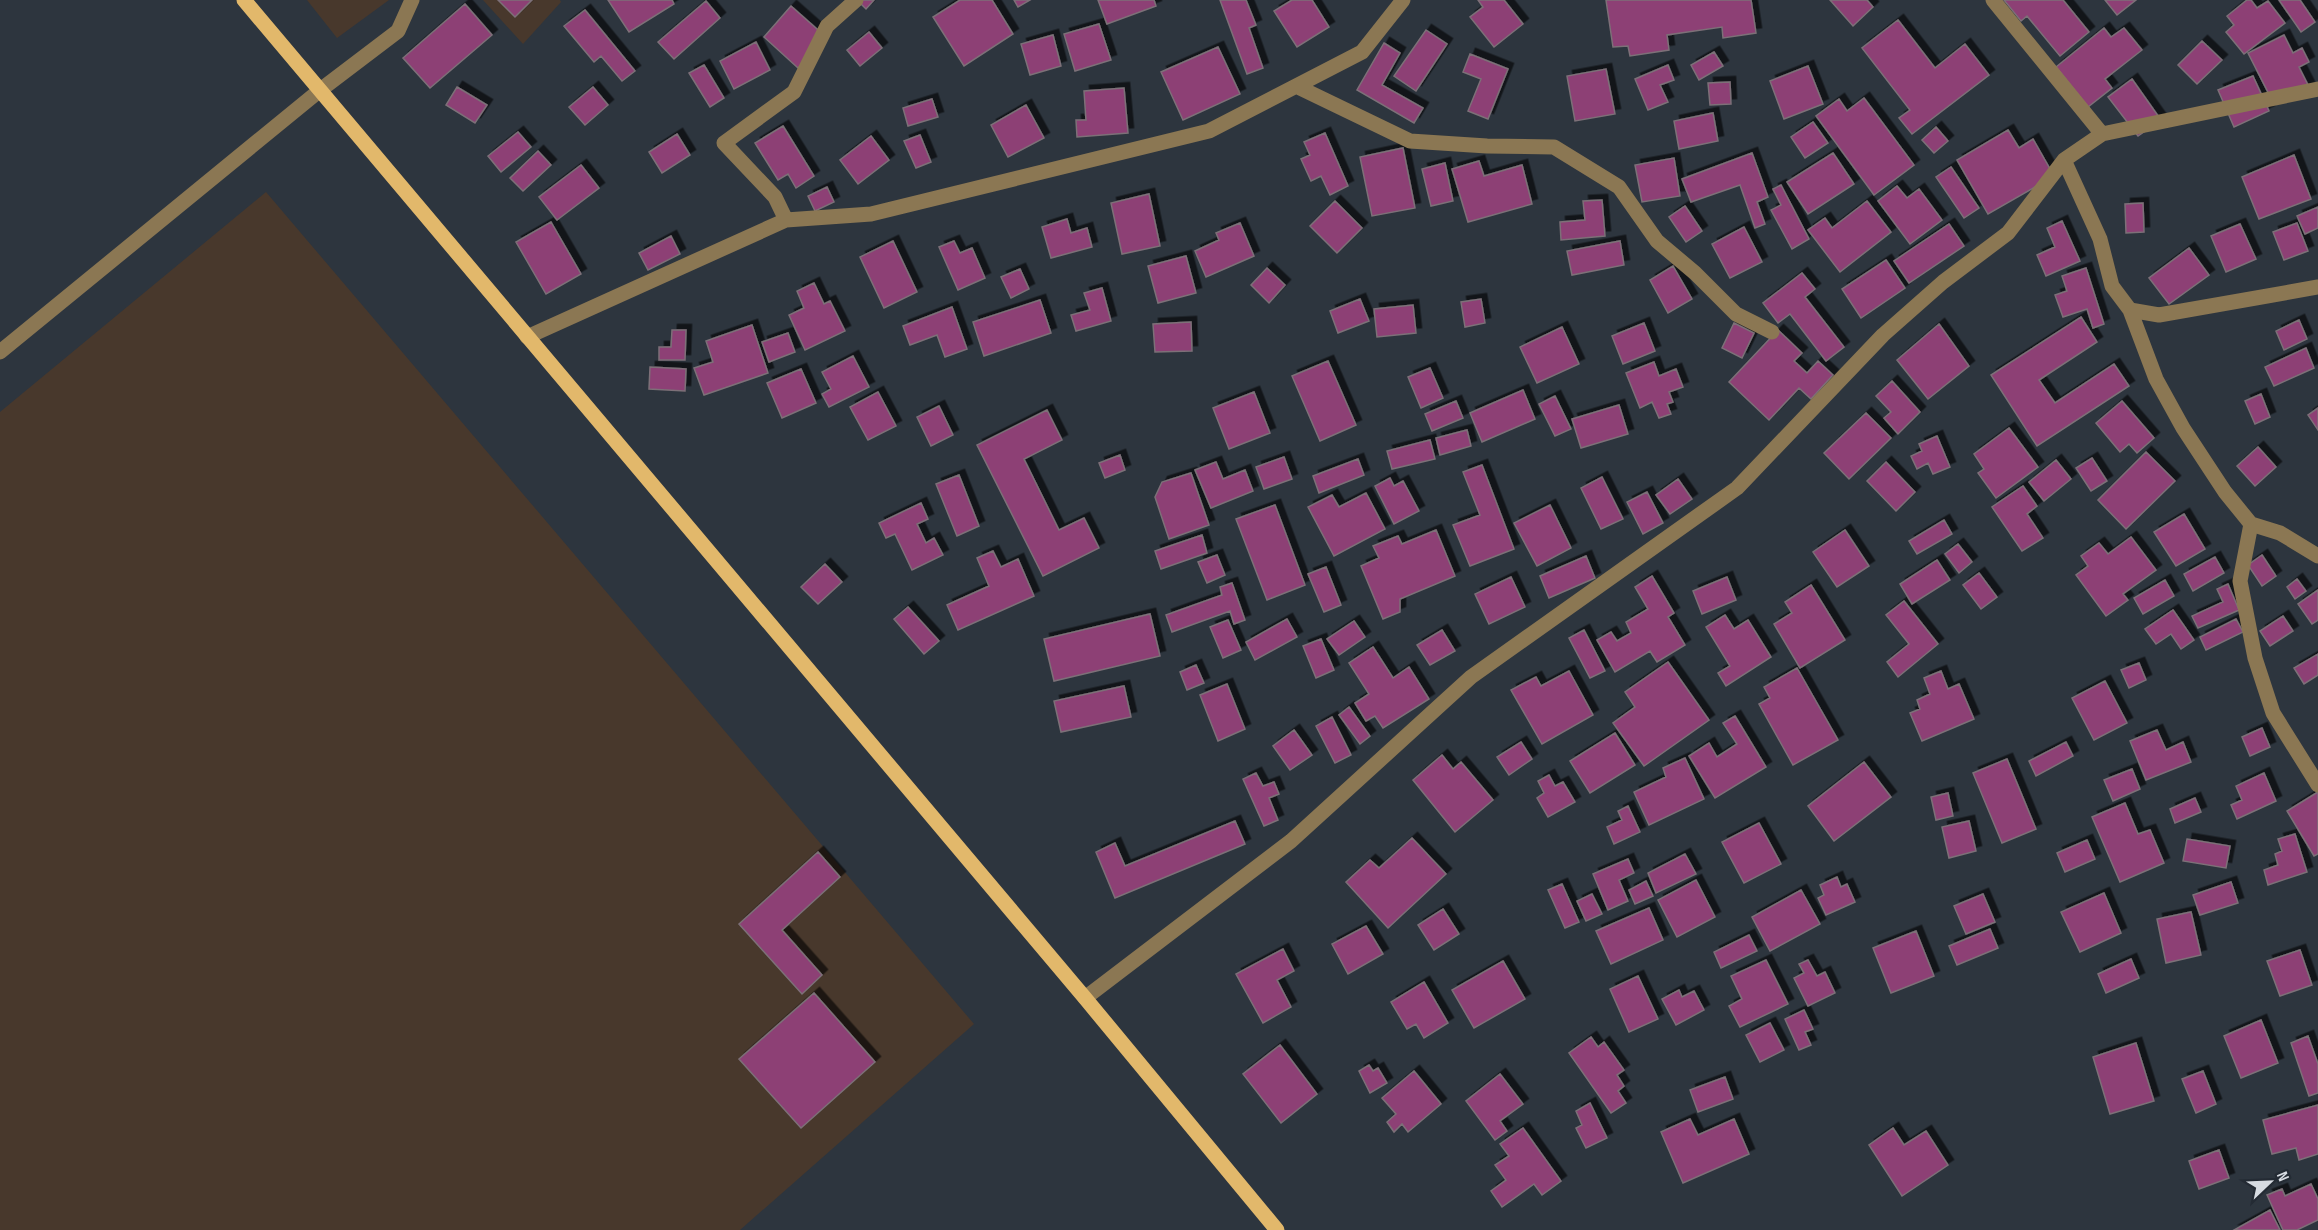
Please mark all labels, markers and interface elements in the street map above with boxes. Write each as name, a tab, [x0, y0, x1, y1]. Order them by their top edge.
north arrow	[2240, 1152, 2300, 1212]
text: N	[2272, 1169, 2293, 1184]

